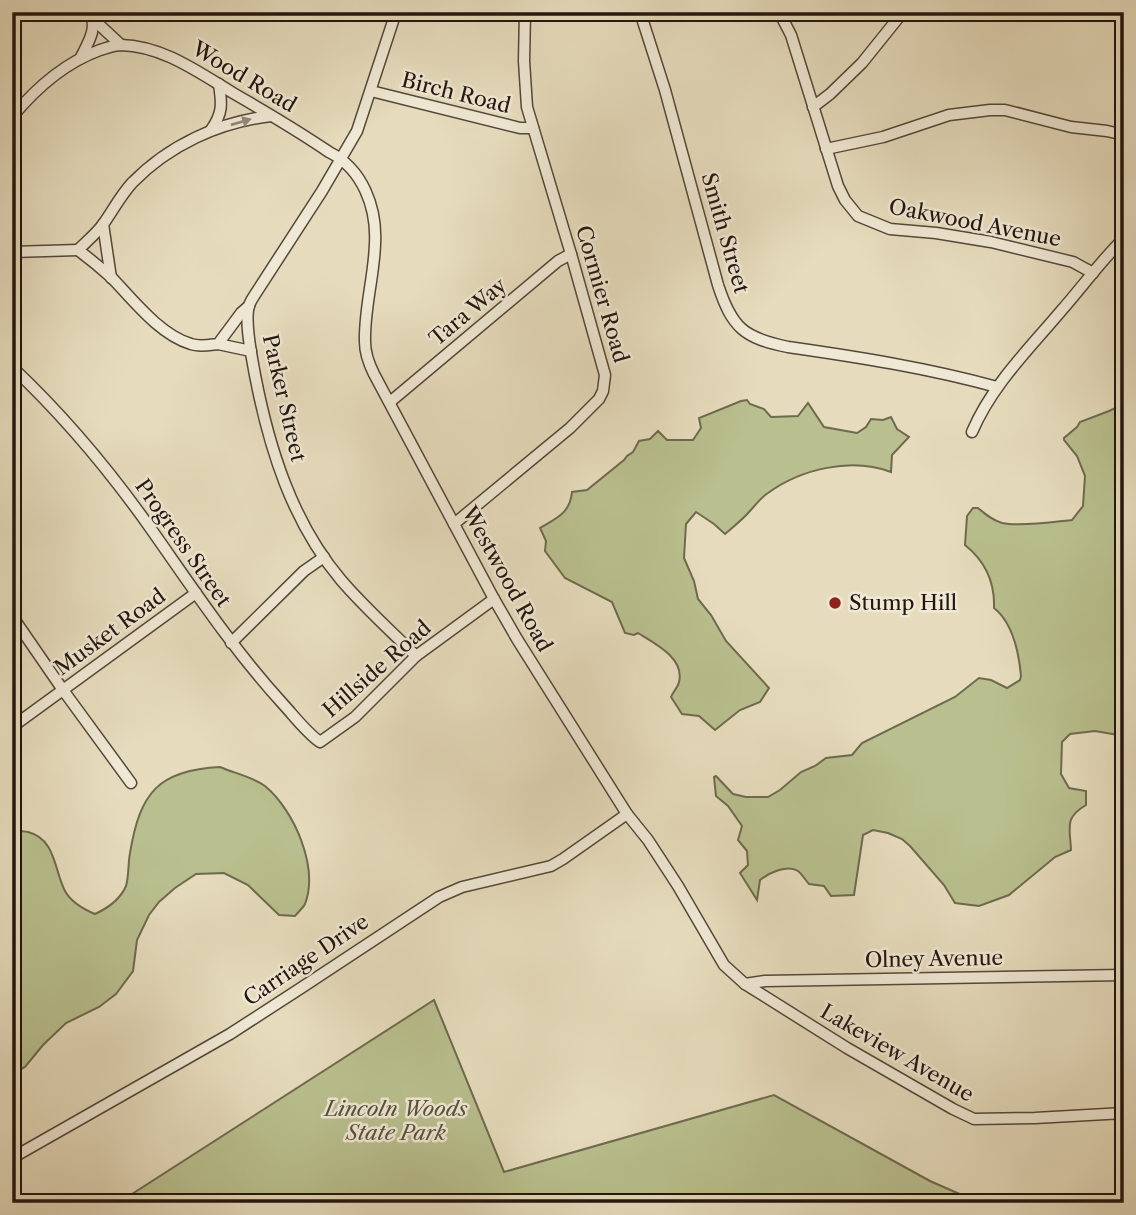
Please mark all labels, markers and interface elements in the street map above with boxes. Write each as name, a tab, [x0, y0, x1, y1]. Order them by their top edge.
street label: Wood Road	[187, 35, 301, 118]
street label: Birch Road	[399, 67, 513, 118]
one-way arrow	[230, 116, 251, 126]
street label: Smith Street	[696, 170, 755, 297]
street label: Oakwood Avenue	[887, 194, 1063, 251]
street label: Cormier Road	[571, 222, 634, 366]
street label: Tara Way	[424, 272, 511, 351]
street label: Parker Street	[258, 332, 311, 465]
street label: Progress Street	[130, 474, 237, 612]
street label: Westwood Road	[457, 501, 558, 656]
street label: Musket Road	[49, 583, 170, 680]
place label: Stump Hill	[849, 590, 957, 615]
marker: Stump Hill	[827, 595, 843, 611]
street label: Hillside Road	[318, 615, 436, 722]
street label: Carriage Drive	[238, 909, 373, 1011]
street label: Olney Avenue	[865, 945, 1003, 972]
street label: Lakeview Avenue	[816, 999, 978, 1107]
park label: Lincoln Woods State Park	[322, 1096, 468, 1145]

